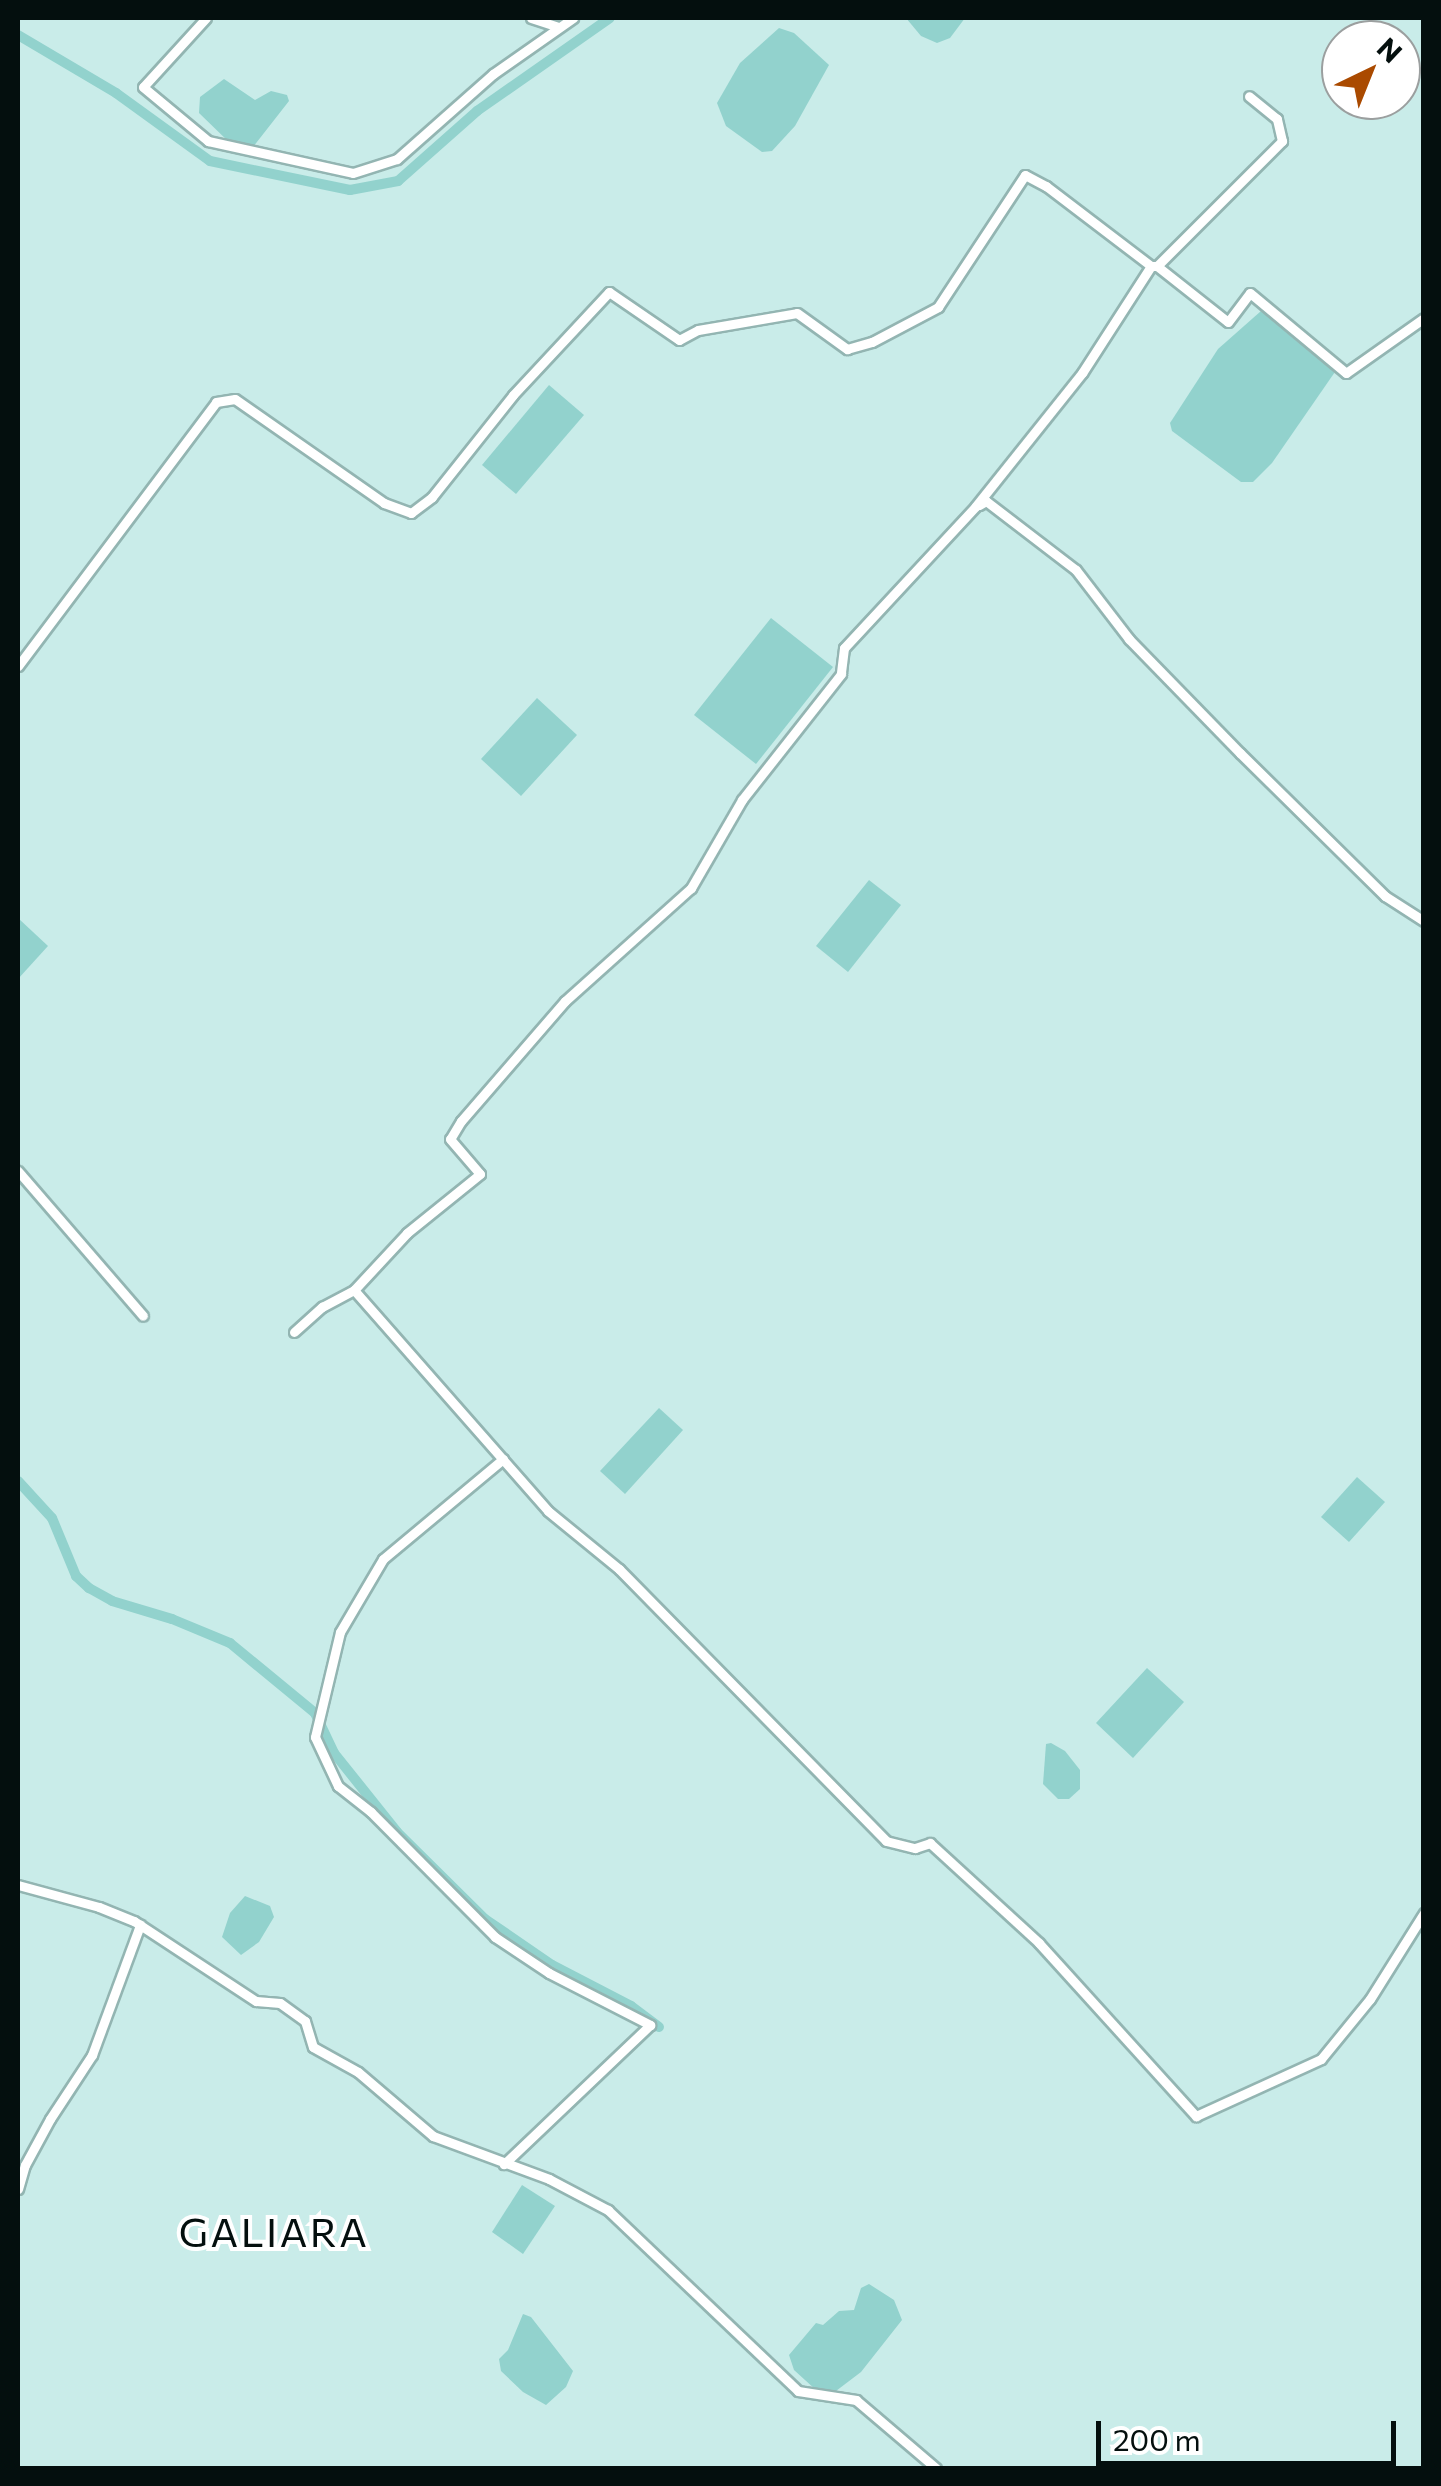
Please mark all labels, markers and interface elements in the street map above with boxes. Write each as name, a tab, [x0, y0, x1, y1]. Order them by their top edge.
north arrow	[1321, 20, 1421, 120]
text: N	[1371, 30, 1409, 69]
district label: GALIARA	[179, 2207, 369, 2255]
scale bar	[1101, 2401, 1401, 2463]
text: 200 m	[1113, 2420, 1201, 2457]

